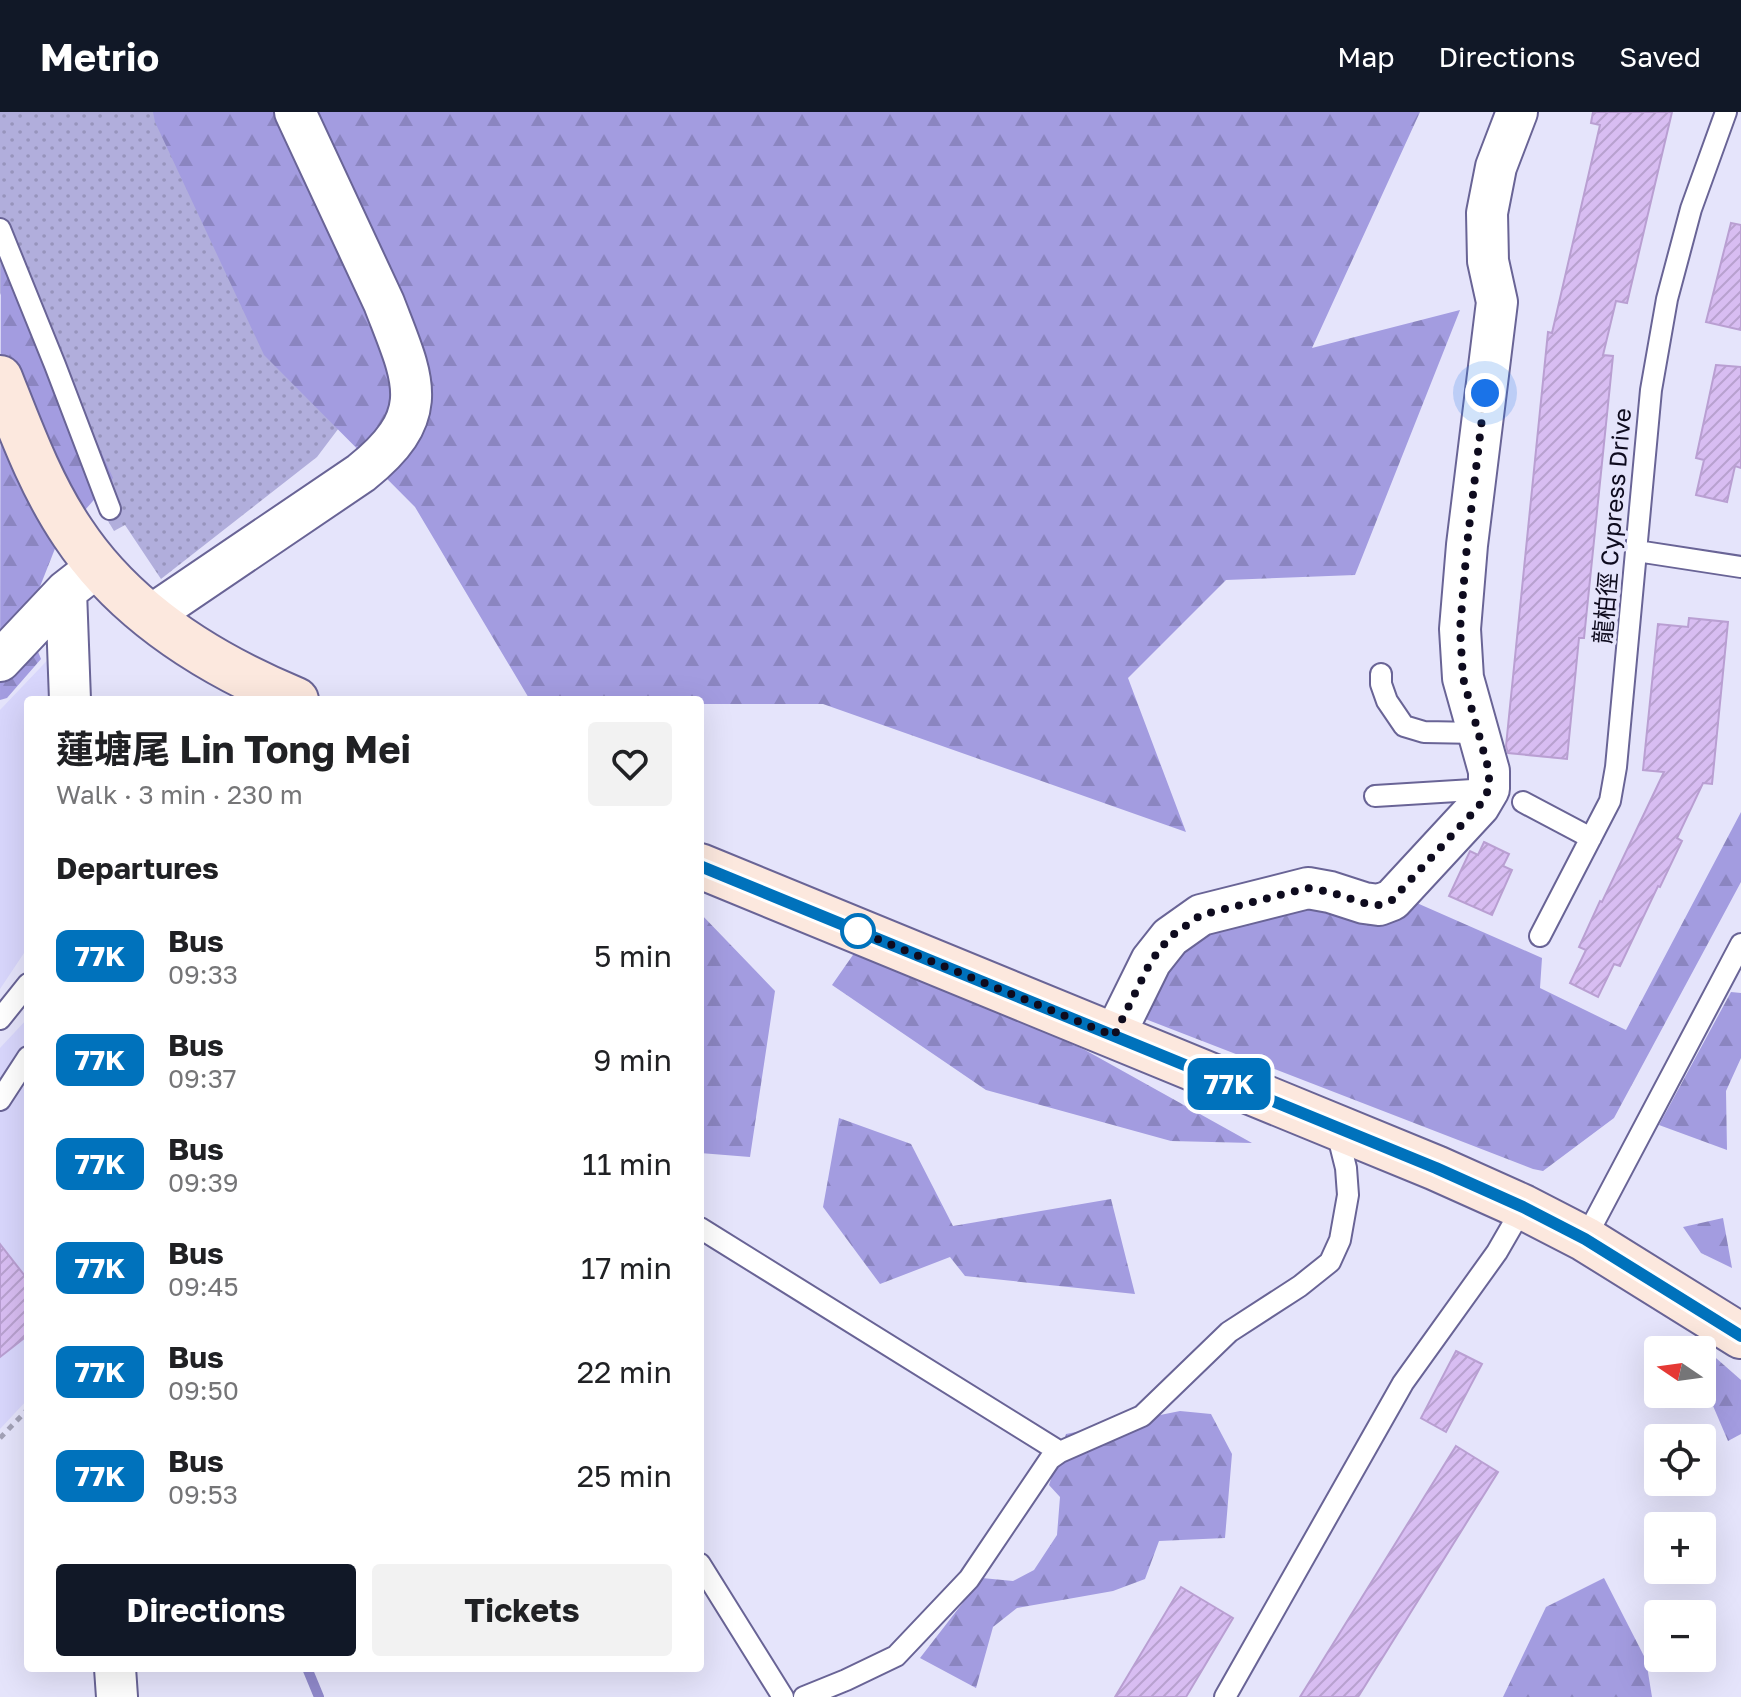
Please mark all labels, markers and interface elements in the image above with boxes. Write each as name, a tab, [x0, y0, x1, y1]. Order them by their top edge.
text: Metrio	[40, 34, 159, 79]
text: Map	[1337, 40, 1394, 73]
text: Directions	[1438, 40, 1575, 73]
text: Saved	[1619, 40, 1701, 73]
your location	[1465, 373, 1505, 413]
street label: 龍柏徑 Cypress Drive	[1587, 407, 1636, 645]
button: heart	[588, 722, 672, 806]
text: 蓮塘尾 Lin Tong Mei	[56, 726, 411, 771]
text: Walk · 3 min · 230 m	[56, 779, 303, 810]
text: Departures	[56, 850, 219, 886]
unlabelled marker	[841, 914, 875, 948]
text: Bus	[168, 923, 224, 959]
text: 5 min	[594, 938, 672, 974]
text: 77K	[75, 939, 125, 972]
text: 09:33	[168, 959, 238, 990]
text: Bus	[168, 1027, 224, 1063]
text: 9 min	[593, 1042, 672, 1078]
text: 77K	[75, 1043, 125, 1076]
line badge: 77K	[1183, 1058, 1275, 1110]
text: 09:37	[168, 1063, 237, 1094]
text: 77K	[1204, 1067, 1254, 1100]
text: Bus	[168, 1131, 224, 1167]
text: 11 min	[582, 1146, 672, 1182]
text: 77K	[75, 1147, 125, 1180]
text: 09:39	[168, 1167, 239, 1198]
text: Bus	[168, 1235, 224, 1271]
text: 17 min	[581, 1250, 672, 1286]
text: 77K	[75, 1251, 125, 1284]
text: 09:45	[168, 1271, 239, 1302]
north arrow	[1644, 1336, 1716, 1408]
map controls	[1644, 1336, 1716, 1672]
text: Bus	[168, 1339, 224, 1375]
text: 22 min	[577, 1354, 672, 1390]
text: 77K	[75, 1355, 125, 1388]
text: 09:50	[168, 1375, 239, 1406]
button: locate	[1644, 1424, 1716, 1496]
text: Bus	[168, 1443, 224, 1479]
text: 25 min	[577, 1458, 672, 1494]
text: 77K	[75, 1459, 125, 1492]
text: 09:53	[168, 1479, 238, 1510]
button: +	[1644, 1512, 1716, 1584]
button: Directions	[56, 1564, 356, 1656]
button: Tickets	[372, 1564, 672, 1656]
button: −	[1644, 1600, 1716, 1672]

